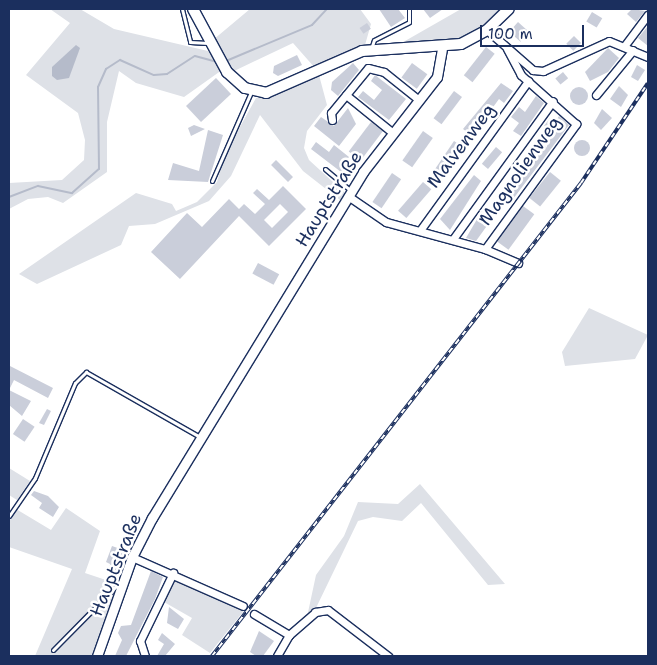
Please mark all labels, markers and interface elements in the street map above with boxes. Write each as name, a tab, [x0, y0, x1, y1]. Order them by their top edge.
scale bar	[482, 15, 586, 47]
text: 100 m	[488, 24, 533, 44]
street label: Malvenweg	[422, 100, 500, 192]
street label: Magnolienweg	[474, 112, 566, 230]
street label: Hauptstraße	[291, 147, 367, 251]
street label: Hauptstraße	[86, 510, 146, 620]

